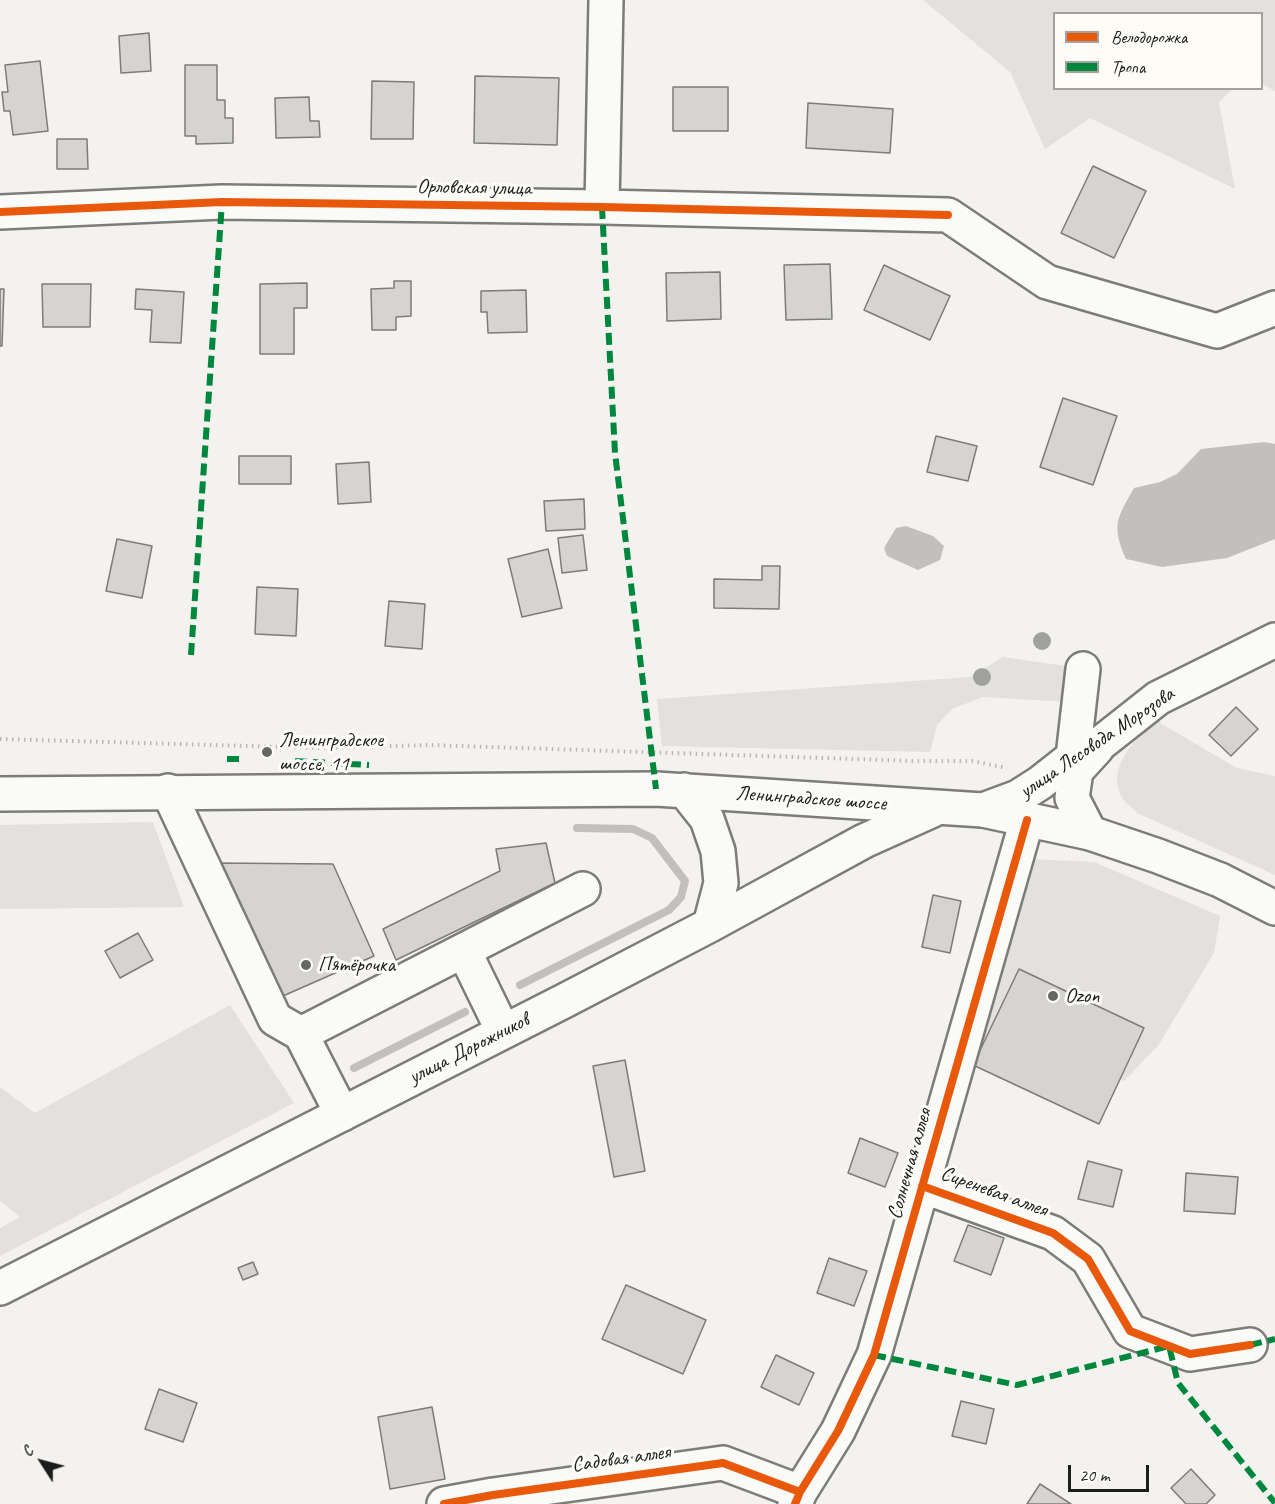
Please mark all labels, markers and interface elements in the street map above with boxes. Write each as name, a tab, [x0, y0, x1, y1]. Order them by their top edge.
legend	[1053, 12, 1263, 90]
text: Велодорожка	[1111, 26, 1187, 48]
text: Тропа	[1111, 56, 1145, 78]
street label: Орловская улица	[417, 174, 531, 202]
street label: улица Лесовода Морозова	[1015, 682, 1179, 804]
place label: Ленинградское шоссе, 11	[279, 727, 383, 777]
marker: Ленинградское шоссе, 11	[260, 745, 274, 759]
street label: Ленинградское шоссе	[735, 781, 887, 817]
place label: Пятёрочка	[318, 952, 395, 978]
marker: Пятёрочка	[299, 958, 313, 972]
place label: Ozon	[1065, 983, 1100, 1009]
marker: Ozon	[1046, 989, 1060, 1003]
street label: улица Дорожников	[405, 1008, 533, 1090]
street label: Солнечная аллея	[882, 1106, 938, 1222]
street label: Сиреневая аллея	[937, 1161, 1051, 1223]
north arrow	[12, 1432, 72, 1492]
street label: Садовая аллея	[570, 1440, 672, 1478]
text: С	[17, 1442, 38, 1460]
scale bar	[1071, 1453, 1152, 1491]
text: 20 m	[1079, 1464, 1110, 1486]

